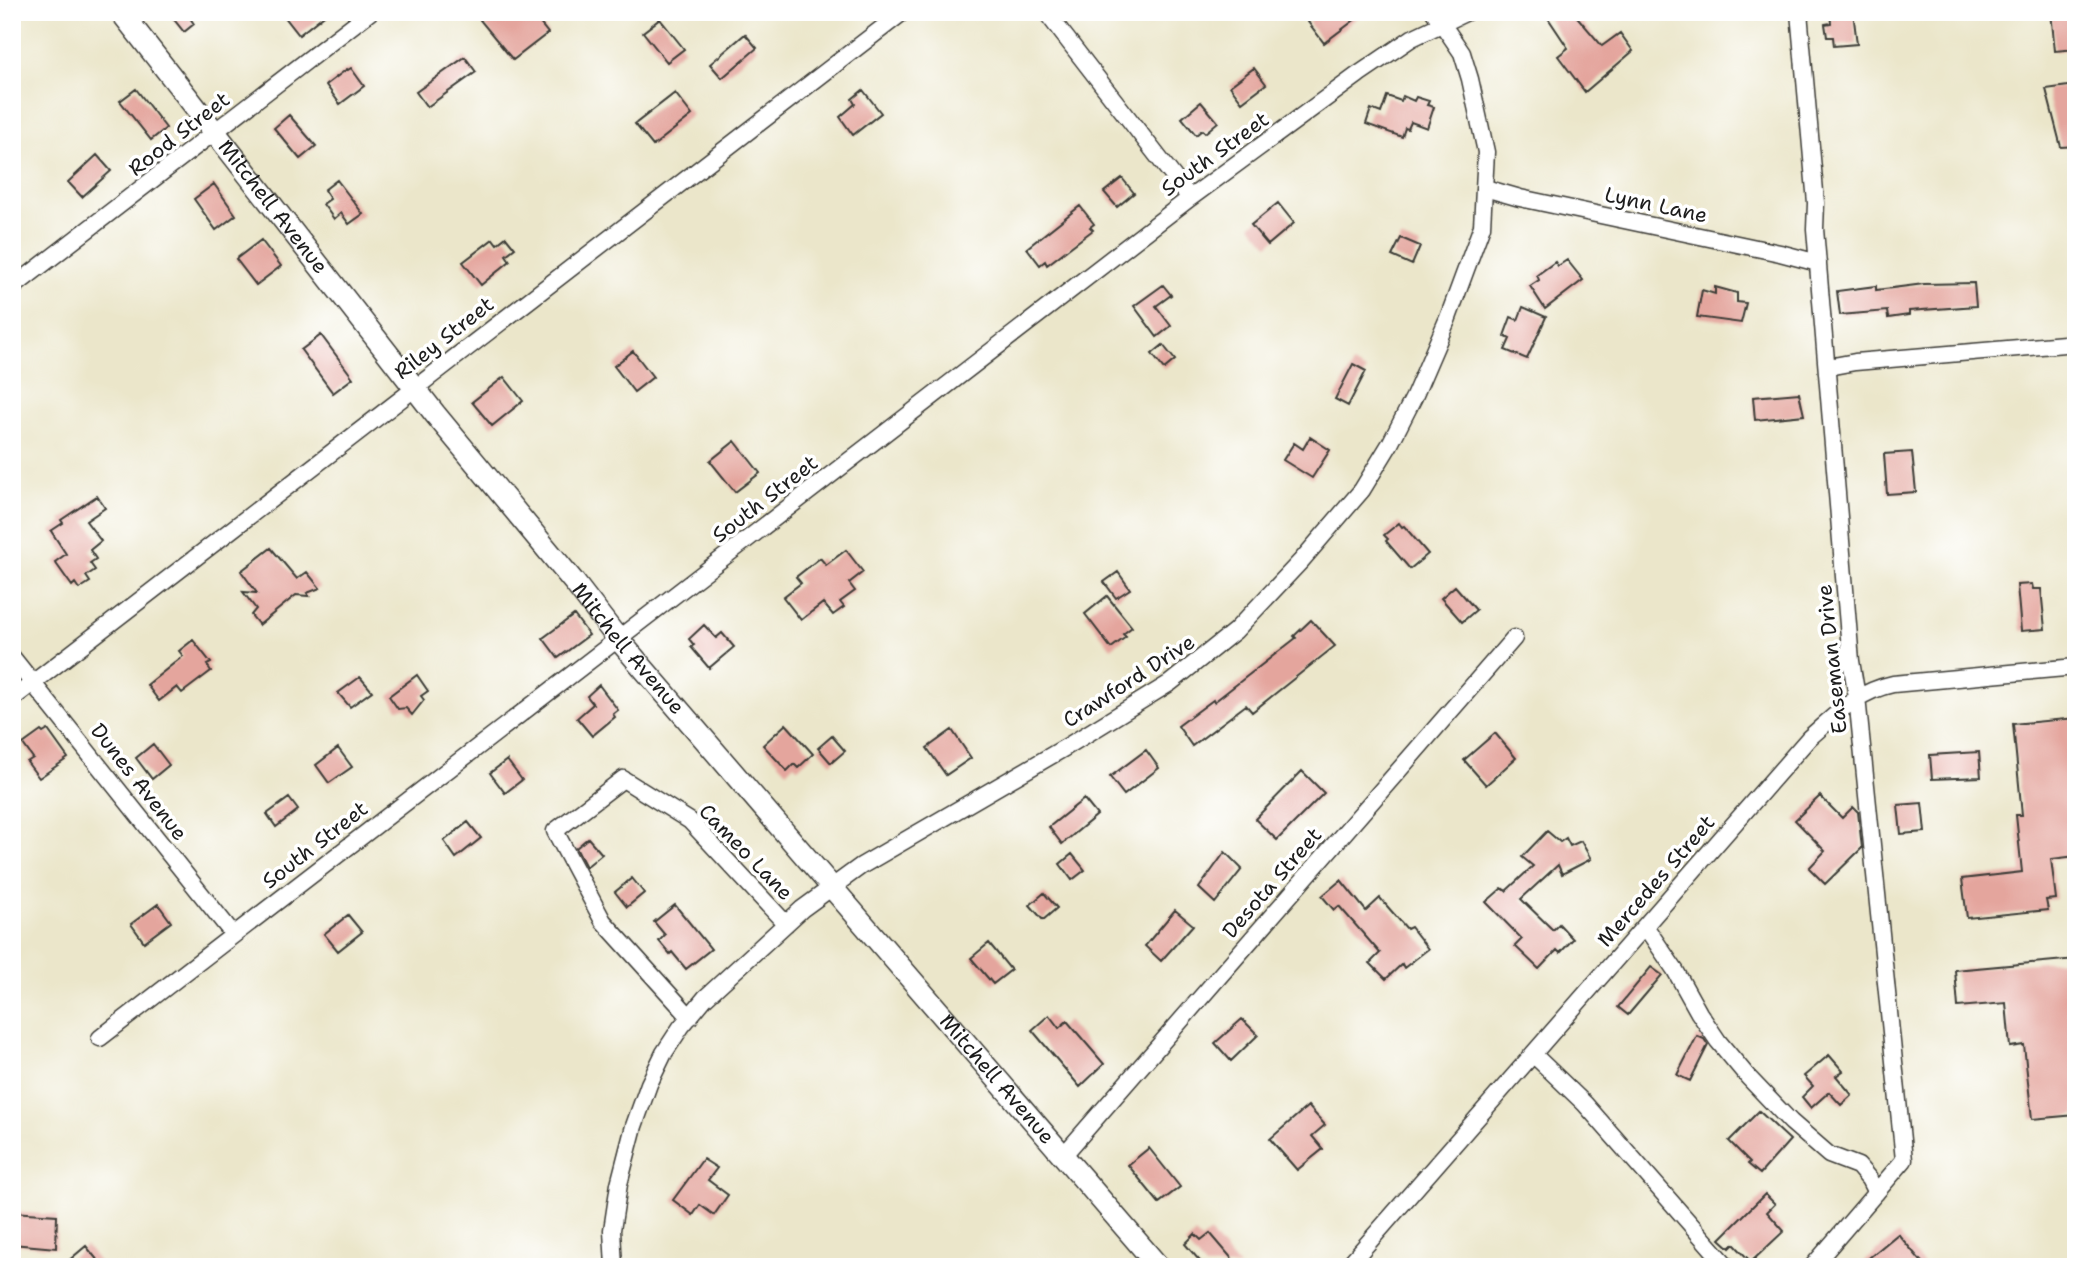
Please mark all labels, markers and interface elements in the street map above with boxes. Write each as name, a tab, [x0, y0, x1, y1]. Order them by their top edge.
street label: Rood Street	[122, 86, 236, 182]
street label: South Street	[1155, 105, 1275, 203]
street label: Mitchell Avenue	[212, 134, 334, 280]
street label: Lynn Lane	[1602, 180, 1710, 230]
street label: Riley Street	[388, 290, 500, 386]
street label: South Street	[706, 449, 824, 549]
street label: Mitchell Avenue	[566, 577, 691, 720]
street label: Easeman Drive	[1810, 583, 1854, 735]
street label: Crawford Drive	[1058, 628, 1200, 734]
street label: Dunes Avenue	[84, 717, 194, 847]
street label: South Street	[256, 795, 374, 895]
street label: Cameo Lane	[693, 798, 799, 906]
street label: Mercedes Street	[1591, 809, 1721, 953]
street label: Desota Street	[1216, 822, 1328, 944]
street label: Mitchell Avenue	[933, 1008, 1061, 1150]

